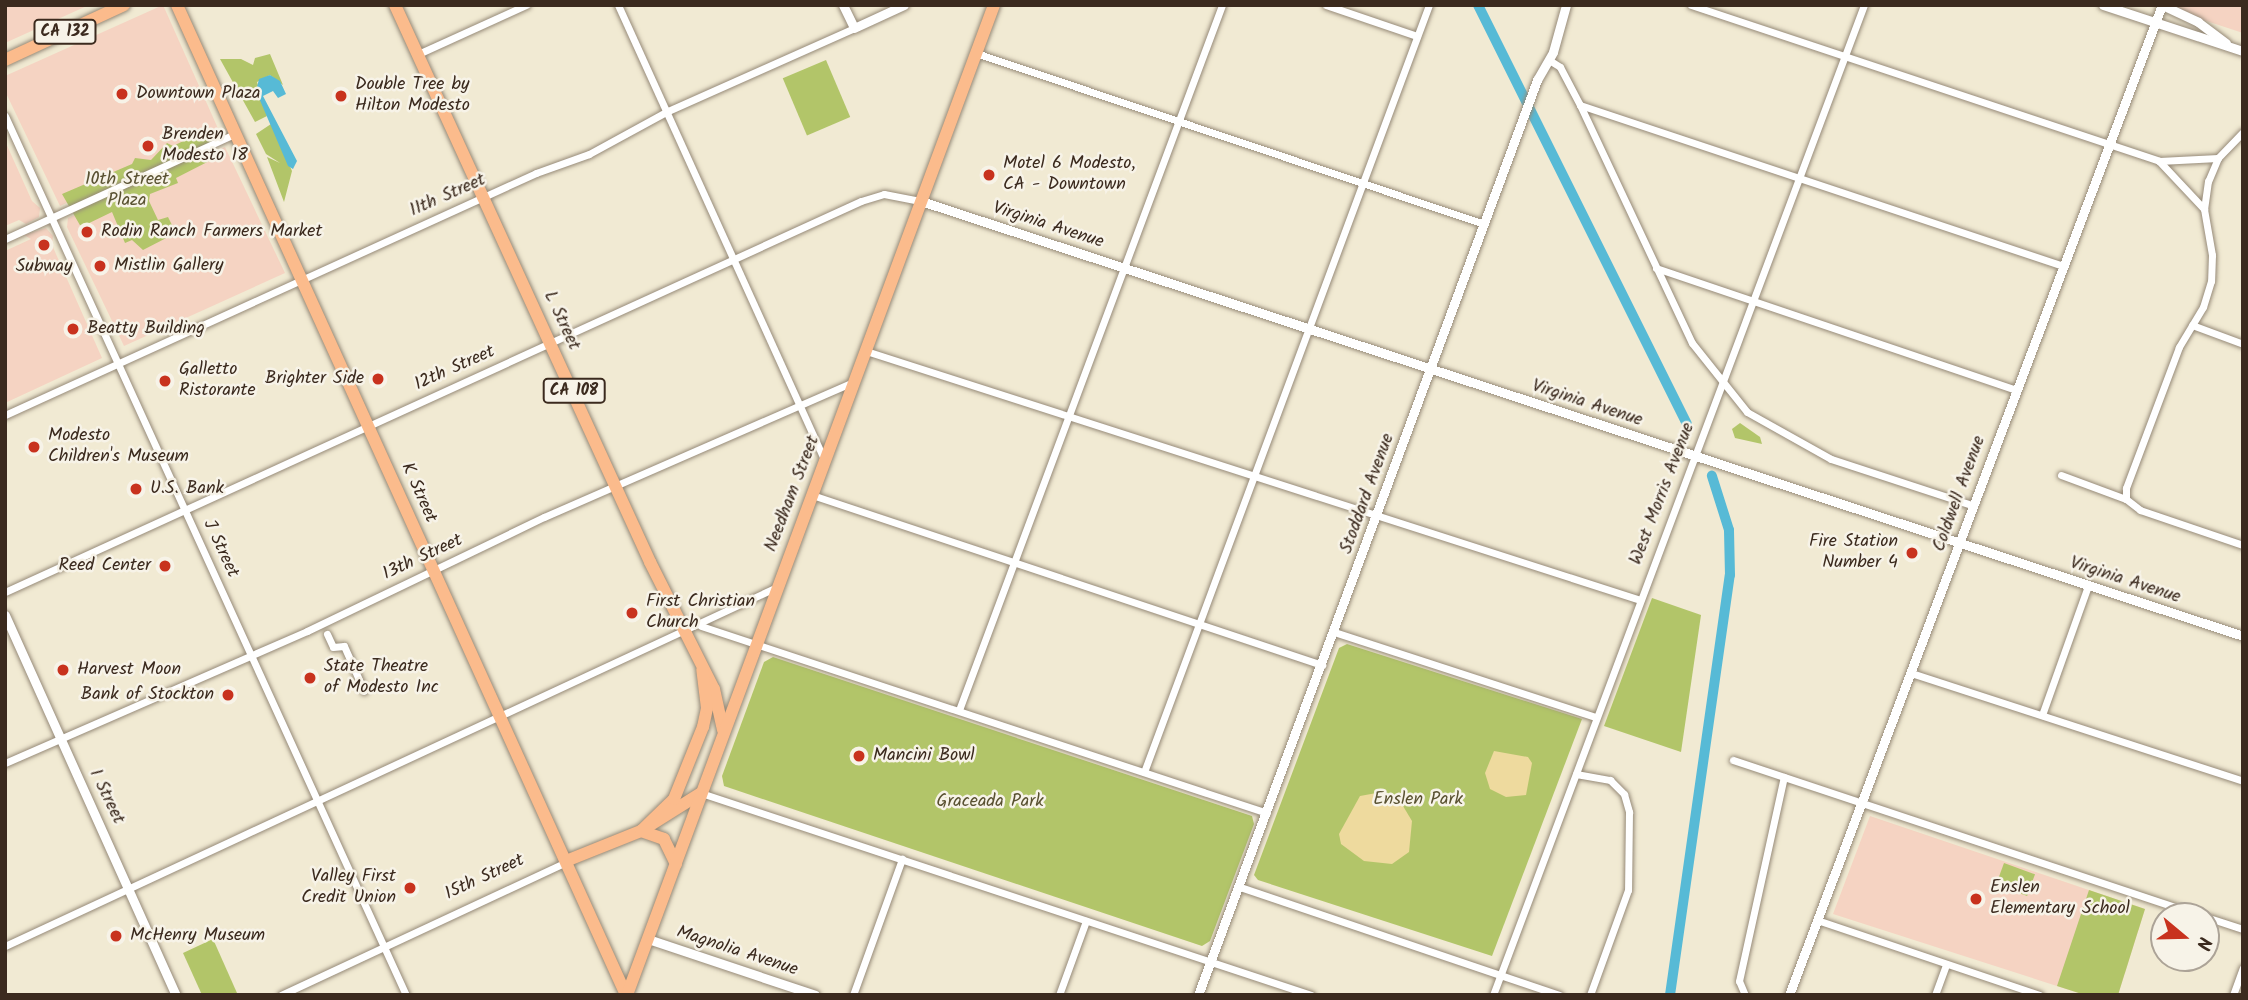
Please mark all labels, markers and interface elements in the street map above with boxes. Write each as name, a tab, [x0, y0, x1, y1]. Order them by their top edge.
road number: CA 132	[32, 20, 98, 44]
place label: Double Tree by Hilton Modesto	[355, 75, 470, 118]
place label: Downtown Plaza	[136, 83, 261, 105]
marker: Downtown Plaza	[114, 86, 130, 102]
marker: Double Tree by Hilton Modesto	[333, 88, 349, 104]
place label: Brenden Modesto 18	[162, 125, 248, 168]
marker: Brenden Modesto 18	[140, 138, 156, 154]
place label: Motel 6 Modesto, CA - Downtown	[1003, 154, 1136, 196]
marker: Motel 6 Modesto, CA - Downtown	[981, 167, 997, 183]
park label: 10th Street Plaza	[85, 170, 169, 212]
street label: 11th Street	[407, 170, 489, 222]
street label: Virginia Avenue	[990, 198, 1106, 254]
place label: Rodin Ranch Farmers Market	[101, 221, 322, 243]
marker: Rodin Ranch Farmers Market	[79, 224, 95, 240]
marker: Subway	[36, 237, 52, 253]
place label: Mistlin Gallery	[114, 255, 223, 277]
place label: Subway	[16, 256, 72, 278]
marker: Mistlin Gallery	[92, 258, 108, 274]
street label: L Street	[538, 288, 584, 354]
place label: Beatty Building	[87, 318, 205, 340]
marker: Beatty Building	[65, 321, 81, 337]
street label: 12th Street	[412, 342, 498, 396]
place label: Galletto Ristorante	[179, 360, 256, 402]
place label: Brighter Side	[265, 368, 364, 390]
marker: Brighter Side	[370, 371, 386, 387]
marker: Galletto Ristorante	[157, 373, 173, 389]
street label: Virginia Avenue	[1529, 376, 1645, 432]
road number: CA 108	[542, 378, 606, 404]
street label: West Morris Avenue	[1626, 420, 1700, 568]
place label: Modesto Children's Museum	[48, 426, 189, 468]
street label: Stoddard Avenue	[1336, 431, 1400, 557]
street label: Needham Street	[761, 433, 825, 555]
street label: Coldwell Avenue	[1929, 433, 1991, 555]
marker: Modesto Children's Museum	[26, 439, 42, 455]
street label: K Street	[395, 460, 441, 526]
place label: U.S. Bank	[150, 478, 224, 500]
marker: U.S. Bank	[128, 481, 144, 497]
street label: J Street	[197, 517, 243, 581]
street label: 13th Street	[380, 530, 466, 586]
place label: Fire Station Number 4	[1809, 532, 1898, 574]
marker: Fire Station Number 4	[1904, 545, 1920, 561]
street label: Virginia Avenue	[2067, 553, 2183, 609]
place label: Reed Center	[59, 555, 151, 577]
marker: Reed Center	[157, 558, 173, 574]
place label: First Christian Church	[646, 592, 755, 634]
marker: First Christian Church	[624, 605, 640, 621]
place label: State Theatre of Modesto Inc	[324, 657, 439, 700]
place label: Harvest Moon	[77, 659, 181, 681]
marker: Harvest Moon	[55, 662, 71, 678]
marker: State Theatre of Modesto Inc	[302, 670, 318, 686]
place label: Bank of Stockton	[81, 684, 214, 706]
marker: Bank of Stockton	[220, 687, 236, 703]
place label: Mancini Bowl	[873, 745, 975, 767]
marker: Mancini Bowl	[851, 748, 867, 764]
street label: I Street	[83, 766, 129, 828]
park label: Enslen Park	[1373, 789, 1463, 811]
park label: Graceada Park	[936, 791, 1044, 813]
street label: 15th Street	[442, 850, 528, 906]
place label: Valley First Credit Union	[301, 867, 396, 910]
place label: Enslen Elementary School	[1990, 878, 2130, 920]
marker: Valley First Credit Union	[402, 880, 418, 896]
marker: Enslen Elementary School	[1968, 891, 1984, 907]
north arrow	[2150, 902, 2220, 972]
street label: Magnolia Avenue	[674, 922, 800, 982]
place label: McHenry Museum	[130, 925, 265, 947]
marker: McHenry Museum	[108, 928, 124, 944]
text: N	[2187, 933, 2219, 954]

